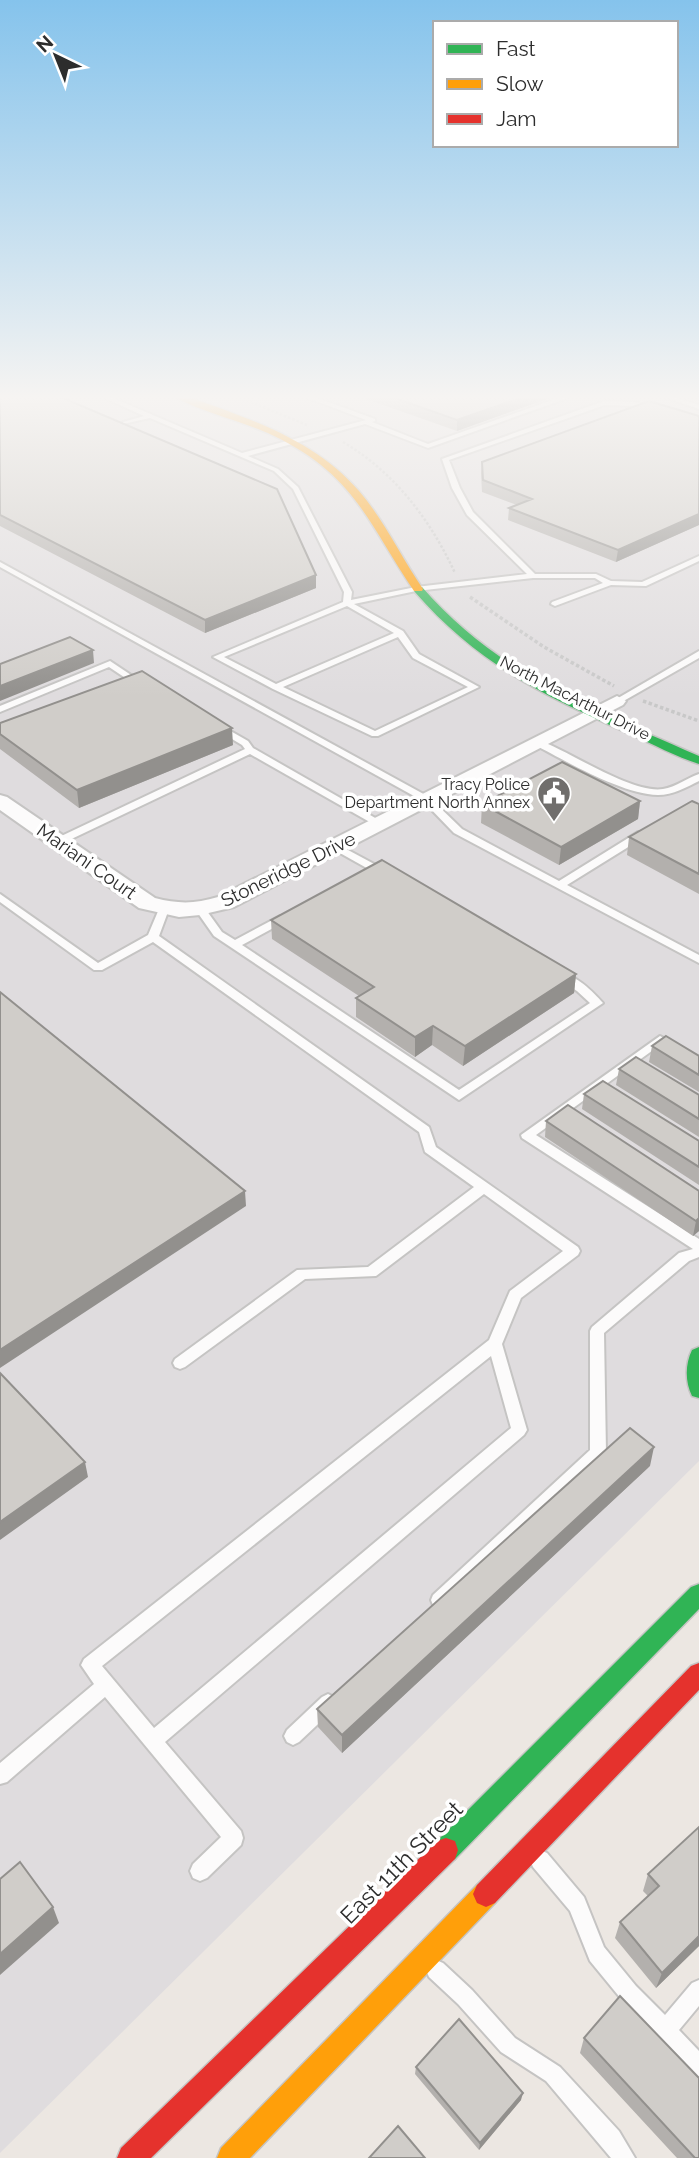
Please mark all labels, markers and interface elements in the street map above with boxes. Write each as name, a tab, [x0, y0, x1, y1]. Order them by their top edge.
north arrow	[21, 21, 91, 91]
legend	[433, 21, 678, 147]
text: N	[32, 31, 57, 57]
text: Fast	[496, 36, 536, 61]
text: Slow	[496, 71, 544, 96]
text: Jam	[496, 106, 537, 131]
street label: North MacArthur Drive	[497, 652, 653, 744]
public building icon: Tracy Police Department North Annex	[535, 774, 573, 823]
place label: Tracy Police Department North Annex	[345, 775, 530, 812]
street label: Mariani Court	[33, 818, 142, 904]
street label: Stoneridge Drive	[217, 827, 359, 911]
street label: East 11th Street	[334, 1795, 468, 1929]

